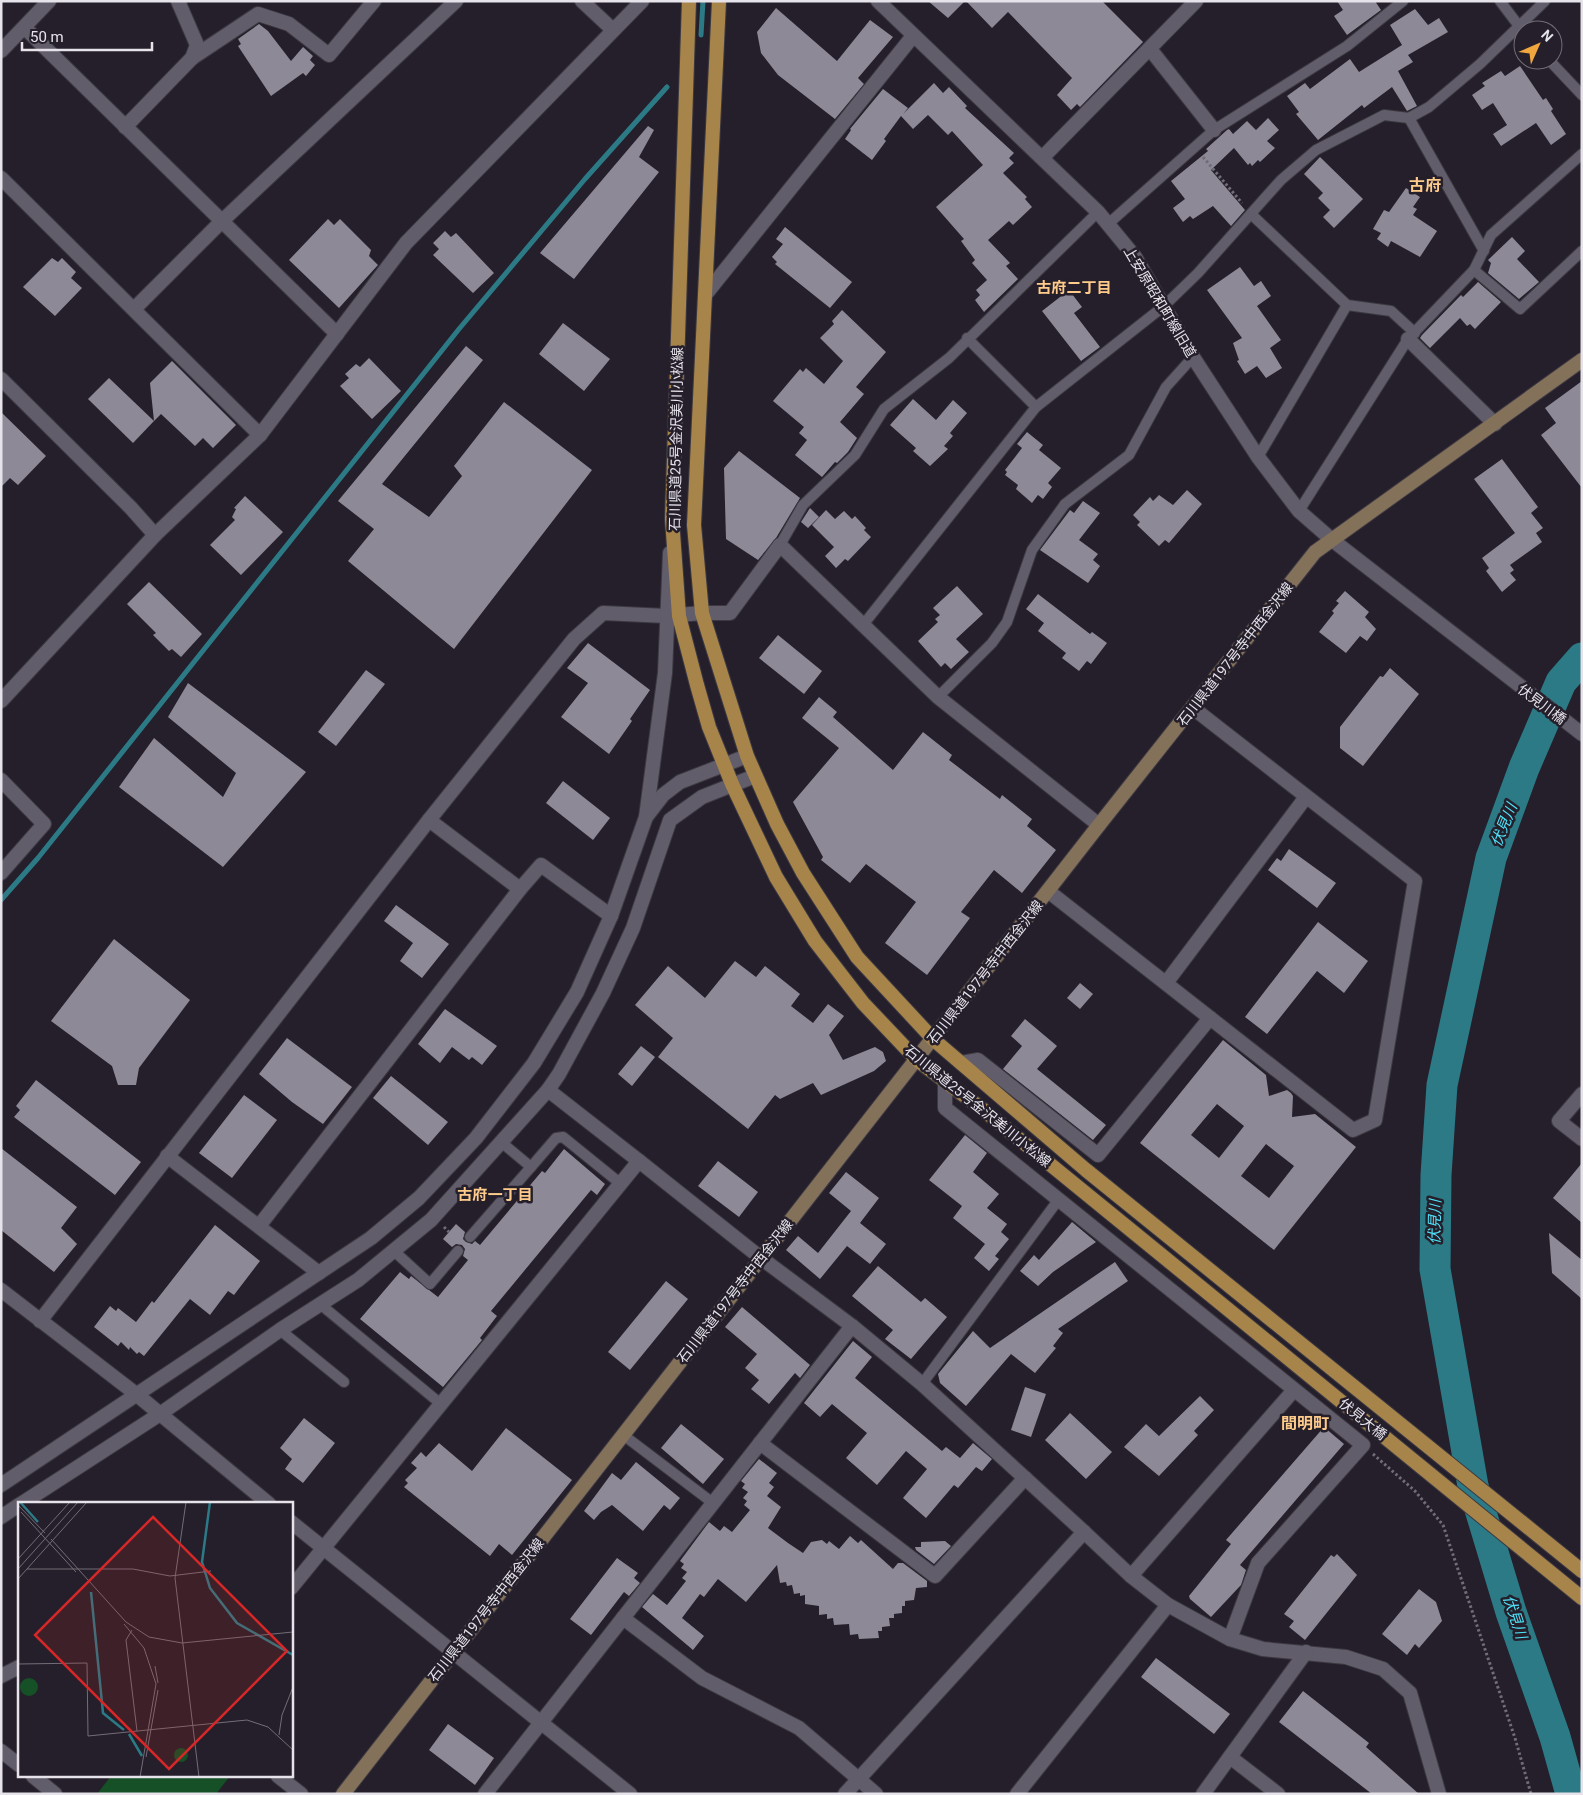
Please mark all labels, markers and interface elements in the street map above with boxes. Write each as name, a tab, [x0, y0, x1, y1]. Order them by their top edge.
scale bar	[22, 20, 152, 52]
north arrow	[1513, 20, 1563, 70]
text: N	[1538, 27, 1556, 45]
text: 50 m	[30, 28, 64, 46]
district label: 古府	[1409, 176, 1441, 195]
street label: 上安原昭和町線旧道	[1121, 244, 1199, 360]
district label: 古府二丁目	[1036, 279, 1112, 297]
street label: 石川県道25号金沢美川小松線	[666, 347, 686, 531]
street label: 石川県道197号寺中西金沢線	[1174, 579, 1296, 729]
street label: 伏見川橋	[1515, 681, 1569, 727]
water label: 伏見川	[1487, 799, 1522, 849]
street label: 石川県道197号寺中西金沢線	[924, 897, 1046, 1047]
street label: 石川県道25号金沢美川小松線	[902, 1042, 1054, 1170]
district label: 古府一丁目	[457, 1186, 533, 1204]
water label: 伏見川	[1426, 1197, 1444, 1245]
street label: 石川県道197号寺中西金沢線	[674, 1216, 796, 1366]
street label: 伏見大橋	[1336, 1395, 1390, 1443]
district label: 間明町	[1281, 1414, 1329, 1433]
inset map	[18, 1502, 292, 1778]
street label: 石川県道197号寺中西金沢線	[425, 1535, 547, 1685]
water label: 伏見川	[1499, 1593, 1531, 1643]

